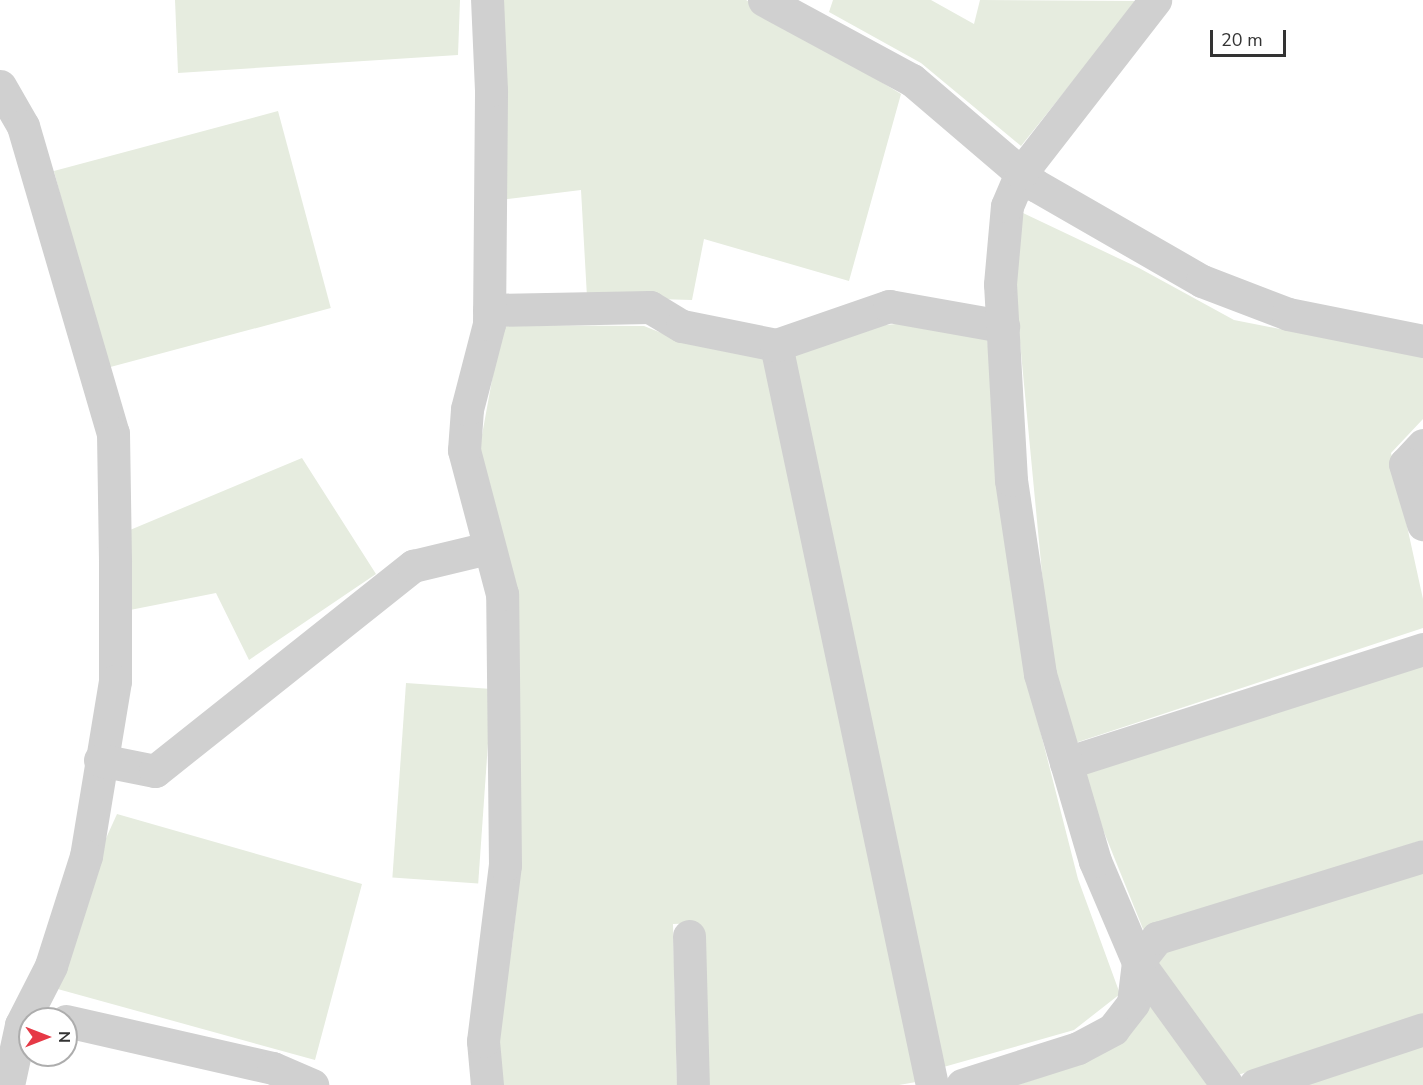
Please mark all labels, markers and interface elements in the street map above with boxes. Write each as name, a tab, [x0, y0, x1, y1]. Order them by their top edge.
scale bar	[1213, 18, 1290, 56]
text: 20 m	[1221, 28, 1263, 52]
north arrow	[18, 1007, 78, 1067]
text: N	[53, 1031, 75, 1043]

